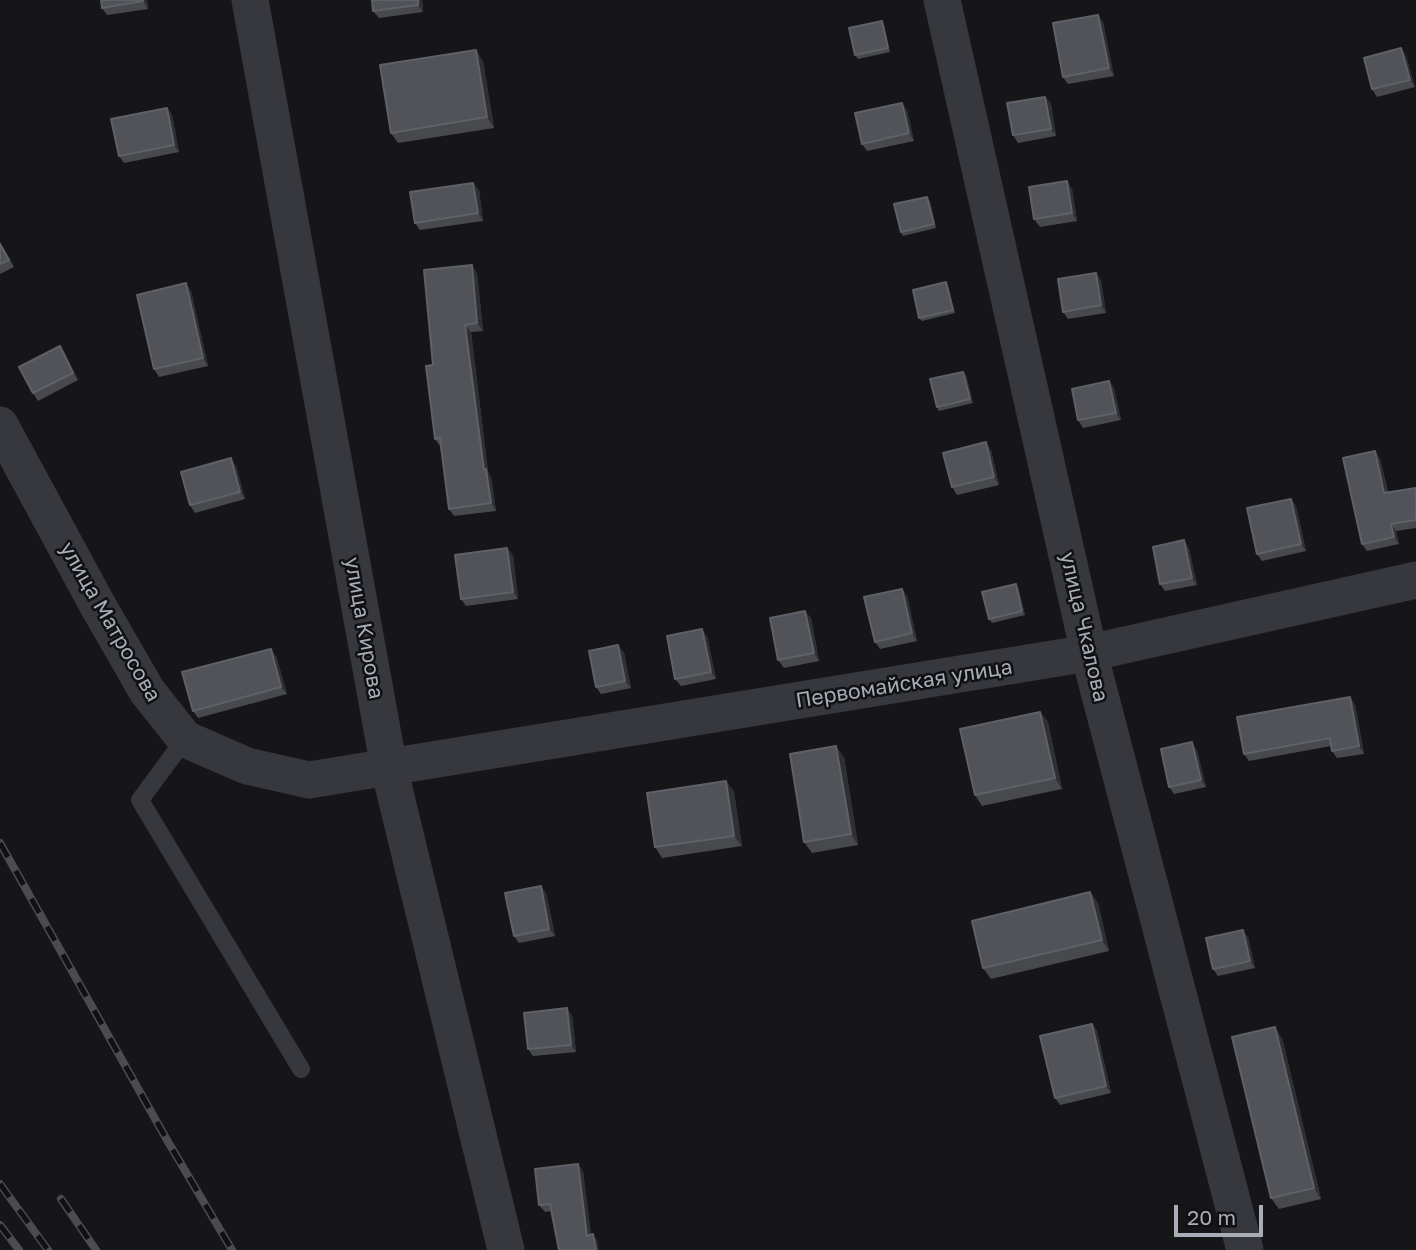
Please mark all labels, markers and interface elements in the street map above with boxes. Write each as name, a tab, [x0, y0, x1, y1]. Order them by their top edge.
street label: улица Матросова	[54, 538, 166, 706]
street label: улица Чкалова	[1054, 550, 1114, 704]
street label: улица Кирова	[339, 555, 389, 701]
street label: Первомайская улица	[794, 654, 1014, 714]
scale bar	[1178, 1190, 1267, 1234]
text: 20 m	[1187, 1204, 1236, 1230]

